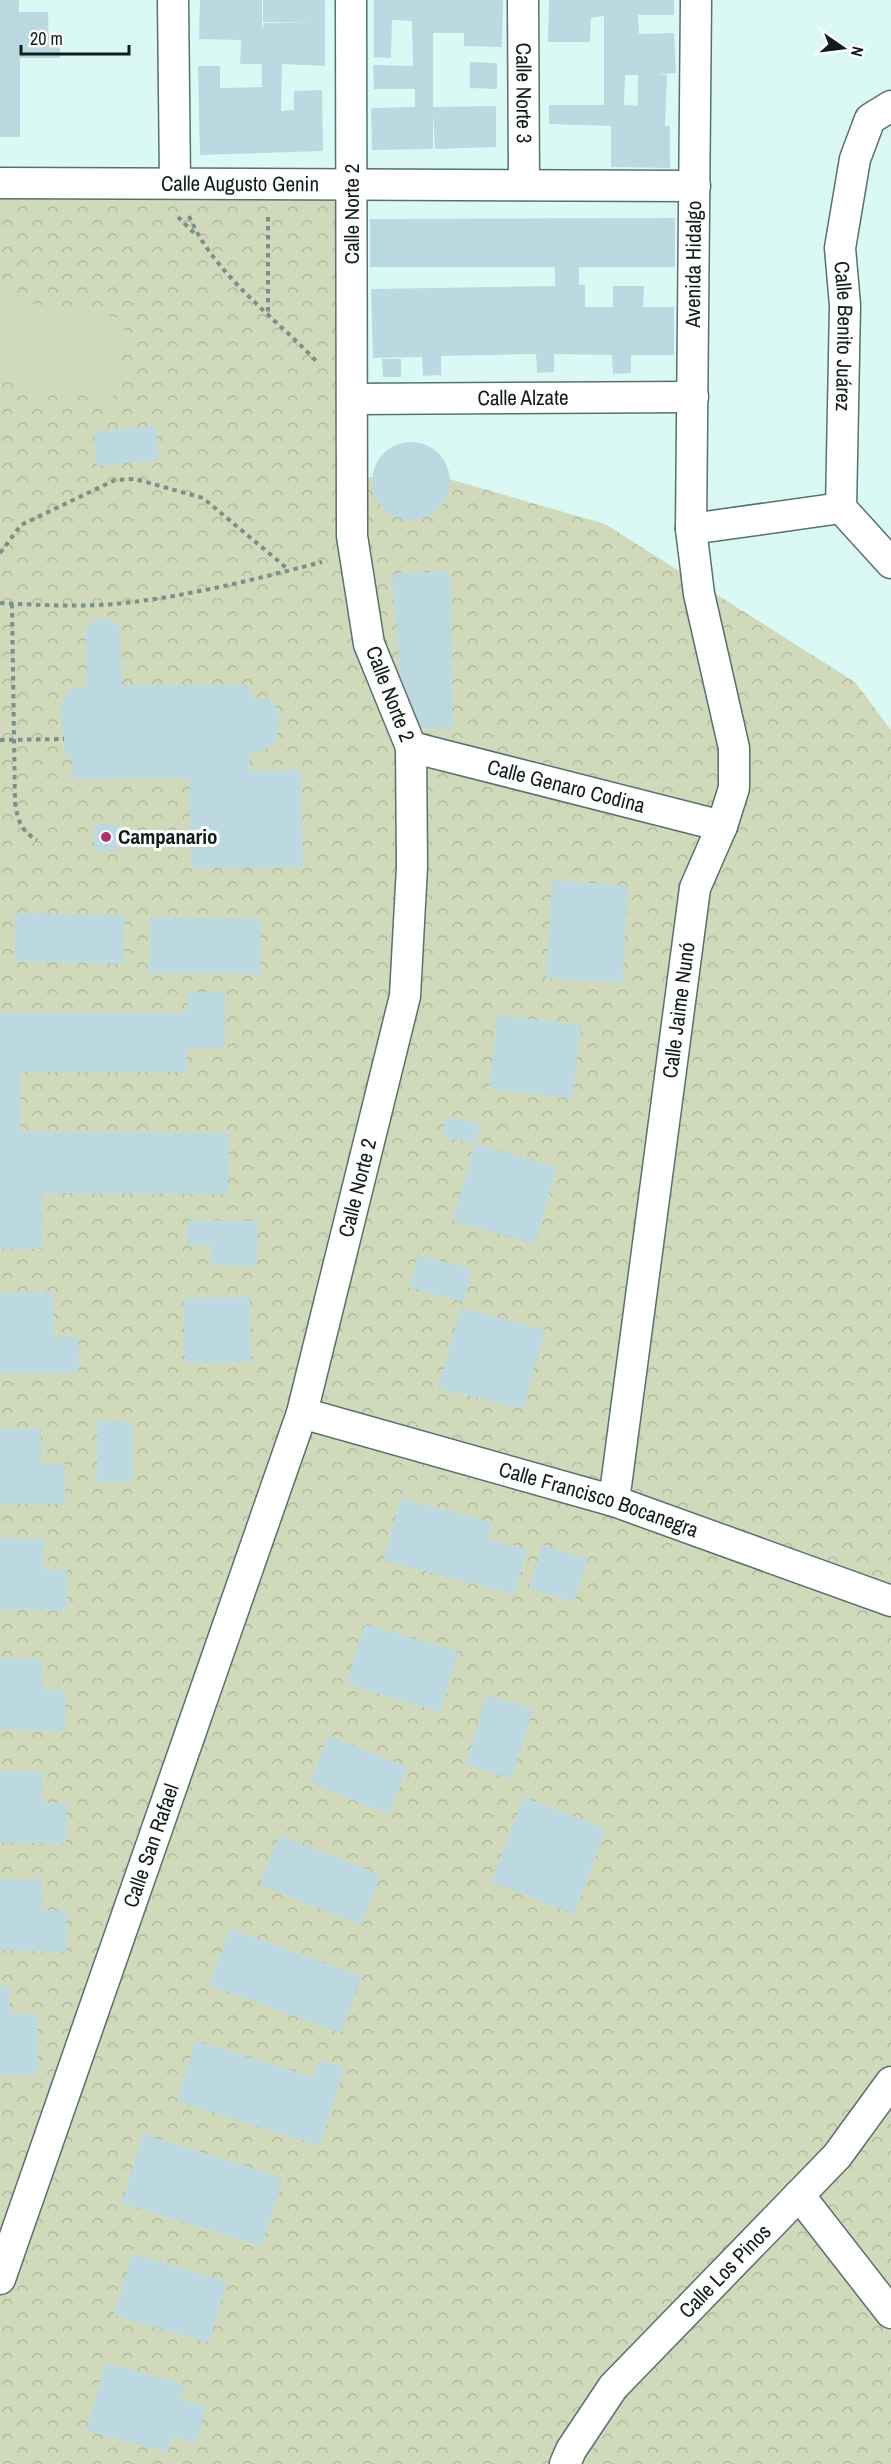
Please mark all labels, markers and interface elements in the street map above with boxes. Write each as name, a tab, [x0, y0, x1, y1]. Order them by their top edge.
scale bar	[21, 18, 129, 56]
north arrow	[813, 18, 873, 78]
text: 20 m	[30, 26, 63, 51]
street label: Calle Norte 3	[509, 43, 539, 143]
text: N	[846, 44, 869, 59]
street label: Calle Norte 2	[337, 164, 366, 264]
street label: Calle Augusto Genin	[161, 169, 319, 198]
street label: Avenida Hidalgo	[678, 201, 708, 329]
street label: Calle Benito Juárez	[827, 260, 860, 412]
street label: Calle Alzate	[477, 383, 569, 412]
street label: Calle Norte 2	[359, 642, 422, 746]
street label: Calle Genaro Codina	[484, 752, 649, 820]
place label: Campanario	[118, 822, 218, 851]
marker: Campanario	[99, 830, 113, 844]
street label: Calle Jaime Nunó	[655, 940, 702, 1080]
street label: Calle Norte 2	[331, 1136, 383, 1240]
street label: Calle Francisco Bocanegra	[496, 1454, 703, 1544]
street label: Calle San Rafael	[116, 1780, 186, 1911]
street label: Calle Los Pinos	[672, 2218, 777, 2324]

